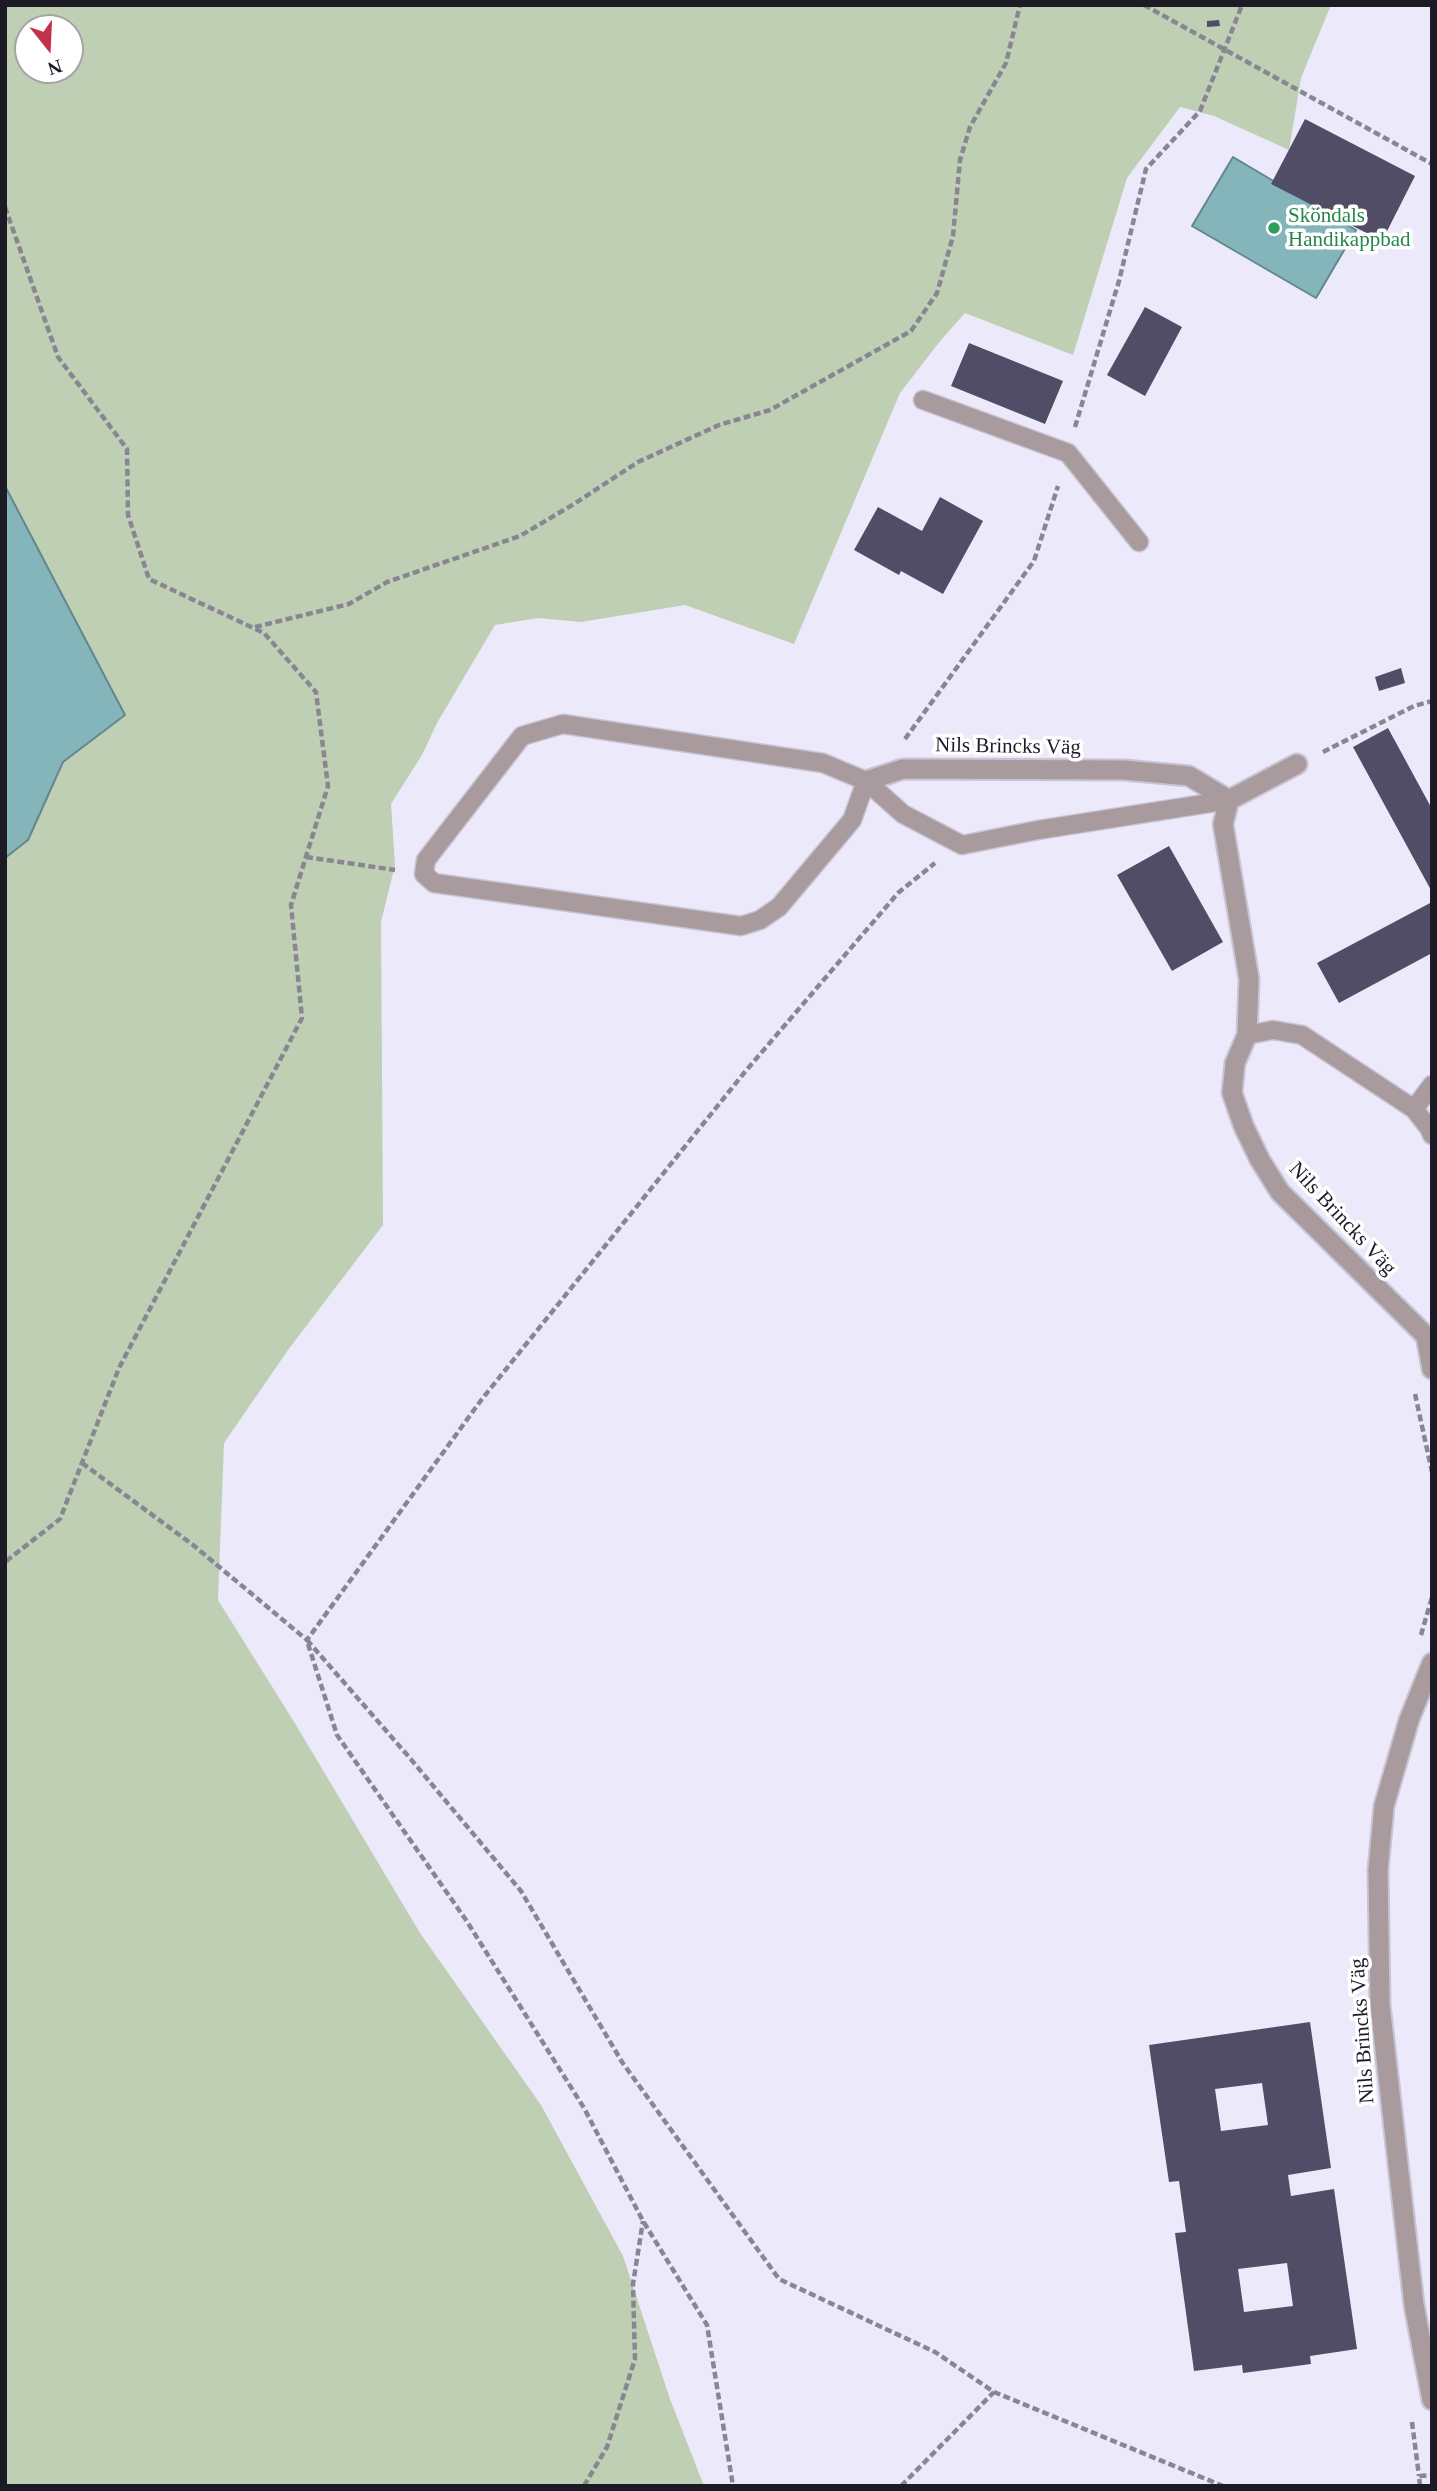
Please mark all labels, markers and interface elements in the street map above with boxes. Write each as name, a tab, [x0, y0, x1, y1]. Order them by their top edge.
north arrow	[14, 14, 84, 84]
text: N	[45, 55, 65, 80]
place label: Sköndals Handikappbad	[1288, 203, 1410, 253]
marker: Sköndals Handikappbad	[1266, 220, 1282, 236]
street label: Nils Brincks Väg	[935, 733, 1081, 761]
street label: Nils Brincks Väg	[1283, 1157, 1401, 1281]
street label: Nils Brincks Väg	[1345, 1957, 1381, 2105]

